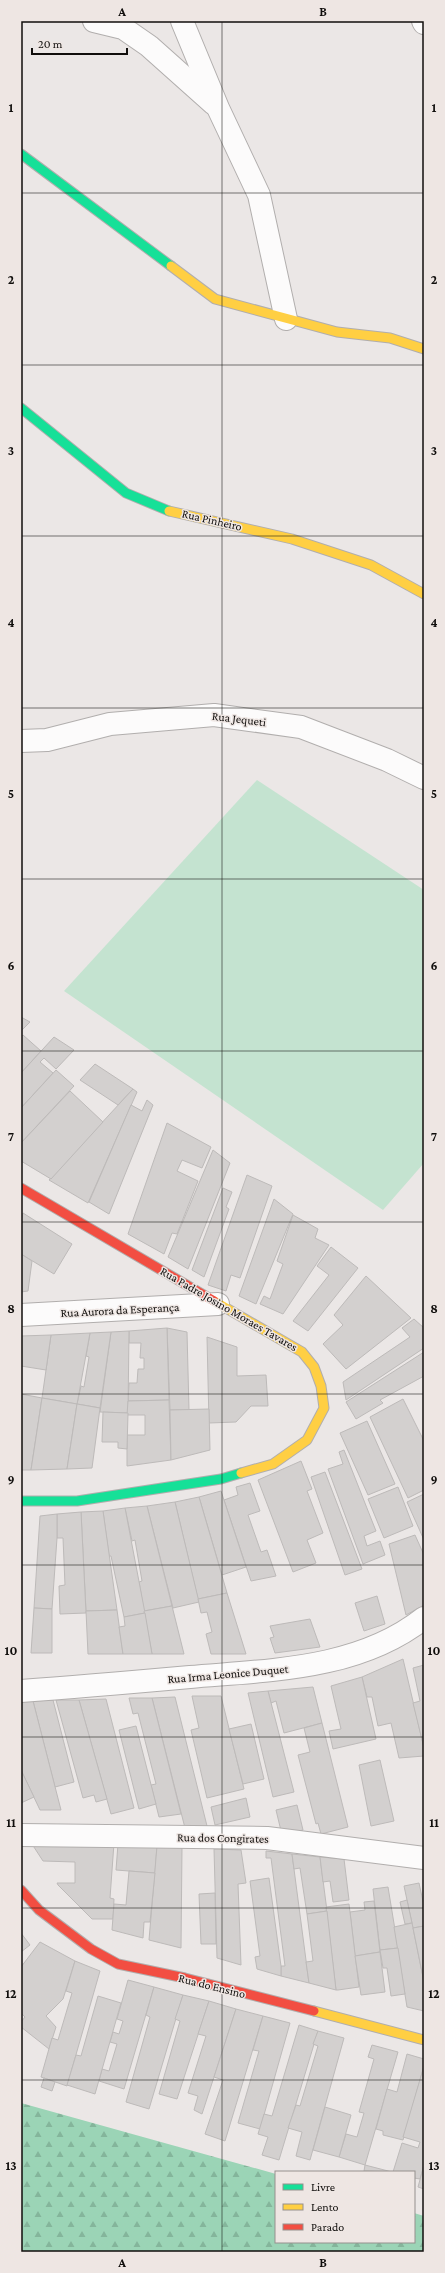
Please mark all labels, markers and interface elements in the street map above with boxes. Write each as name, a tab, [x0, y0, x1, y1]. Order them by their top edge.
text: A	[117, 4, 126, 19]
text: B	[319, 4, 327, 19]
scale bar	[32, 30, 127, 56]
text: 20 m	[38, 37, 63, 51]
text: 1	[9, 100, 14, 115]
text: 1	[432, 100, 437, 115]
text: 2	[8, 272, 15, 287]
text: 2	[431, 272, 438, 287]
text: 3	[8, 443, 14, 458]
text: 3	[431, 443, 437, 458]
street label: Rua Pinheiro	[181, 506, 243, 534]
text: 4	[7, 615, 15, 630]
text: 4	[430, 615, 438, 630]
street label: Rua Jequeti	[211, 709, 267, 729]
text: 5	[8, 786, 14, 801]
text: 5	[431, 786, 437, 801]
text: 6	[7, 958, 15, 973]
text: 6	[430, 958, 438, 973]
text: 7	[8, 1129, 14, 1144]
text: 7	[431, 1129, 437, 1144]
street label: Rua Padre Josino Moraes Tavares	[158, 1264, 300, 1354]
street label: Rua Aurora da Esperança	[60, 1300, 180, 1320]
text: 8	[7, 1301, 15, 1316]
text: 8	[430, 1301, 438, 1316]
text: 9	[7, 1472, 15, 1487]
text: 9	[430, 1472, 438, 1487]
text: 10	[5, 1643, 17, 1658]
text: 10	[428, 1643, 440, 1658]
street label: Rua Irma Leonice Duquet	[167, 1662, 290, 1686]
text: 11	[6, 1815, 16, 1830]
text: 11	[429, 1815, 439, 1830]
street label: Rua dos Congirates	[177, 1830, 269, 1846]
street label: Rua do Ensino	[177, 1971, 247, 2001]
text: 12	[5, 1986, 17, 2001]
text: 12	[428, 1986, 440, 2001]
text: 13	[5, 2158, 17, 2173]
text: 13	[428, 2158, 440, 2173]
legend	[275, 2171, 415, 2243]
text: Livre	[311, 2180, 335, 2194]
text: Lento	[311, 2200, 339, 2214]
text: Parado	[311, 2220, 344, 2234]
text: A	[117, 2255, 126, 2270]
text: B	[319, 2255, 327, 2270]

